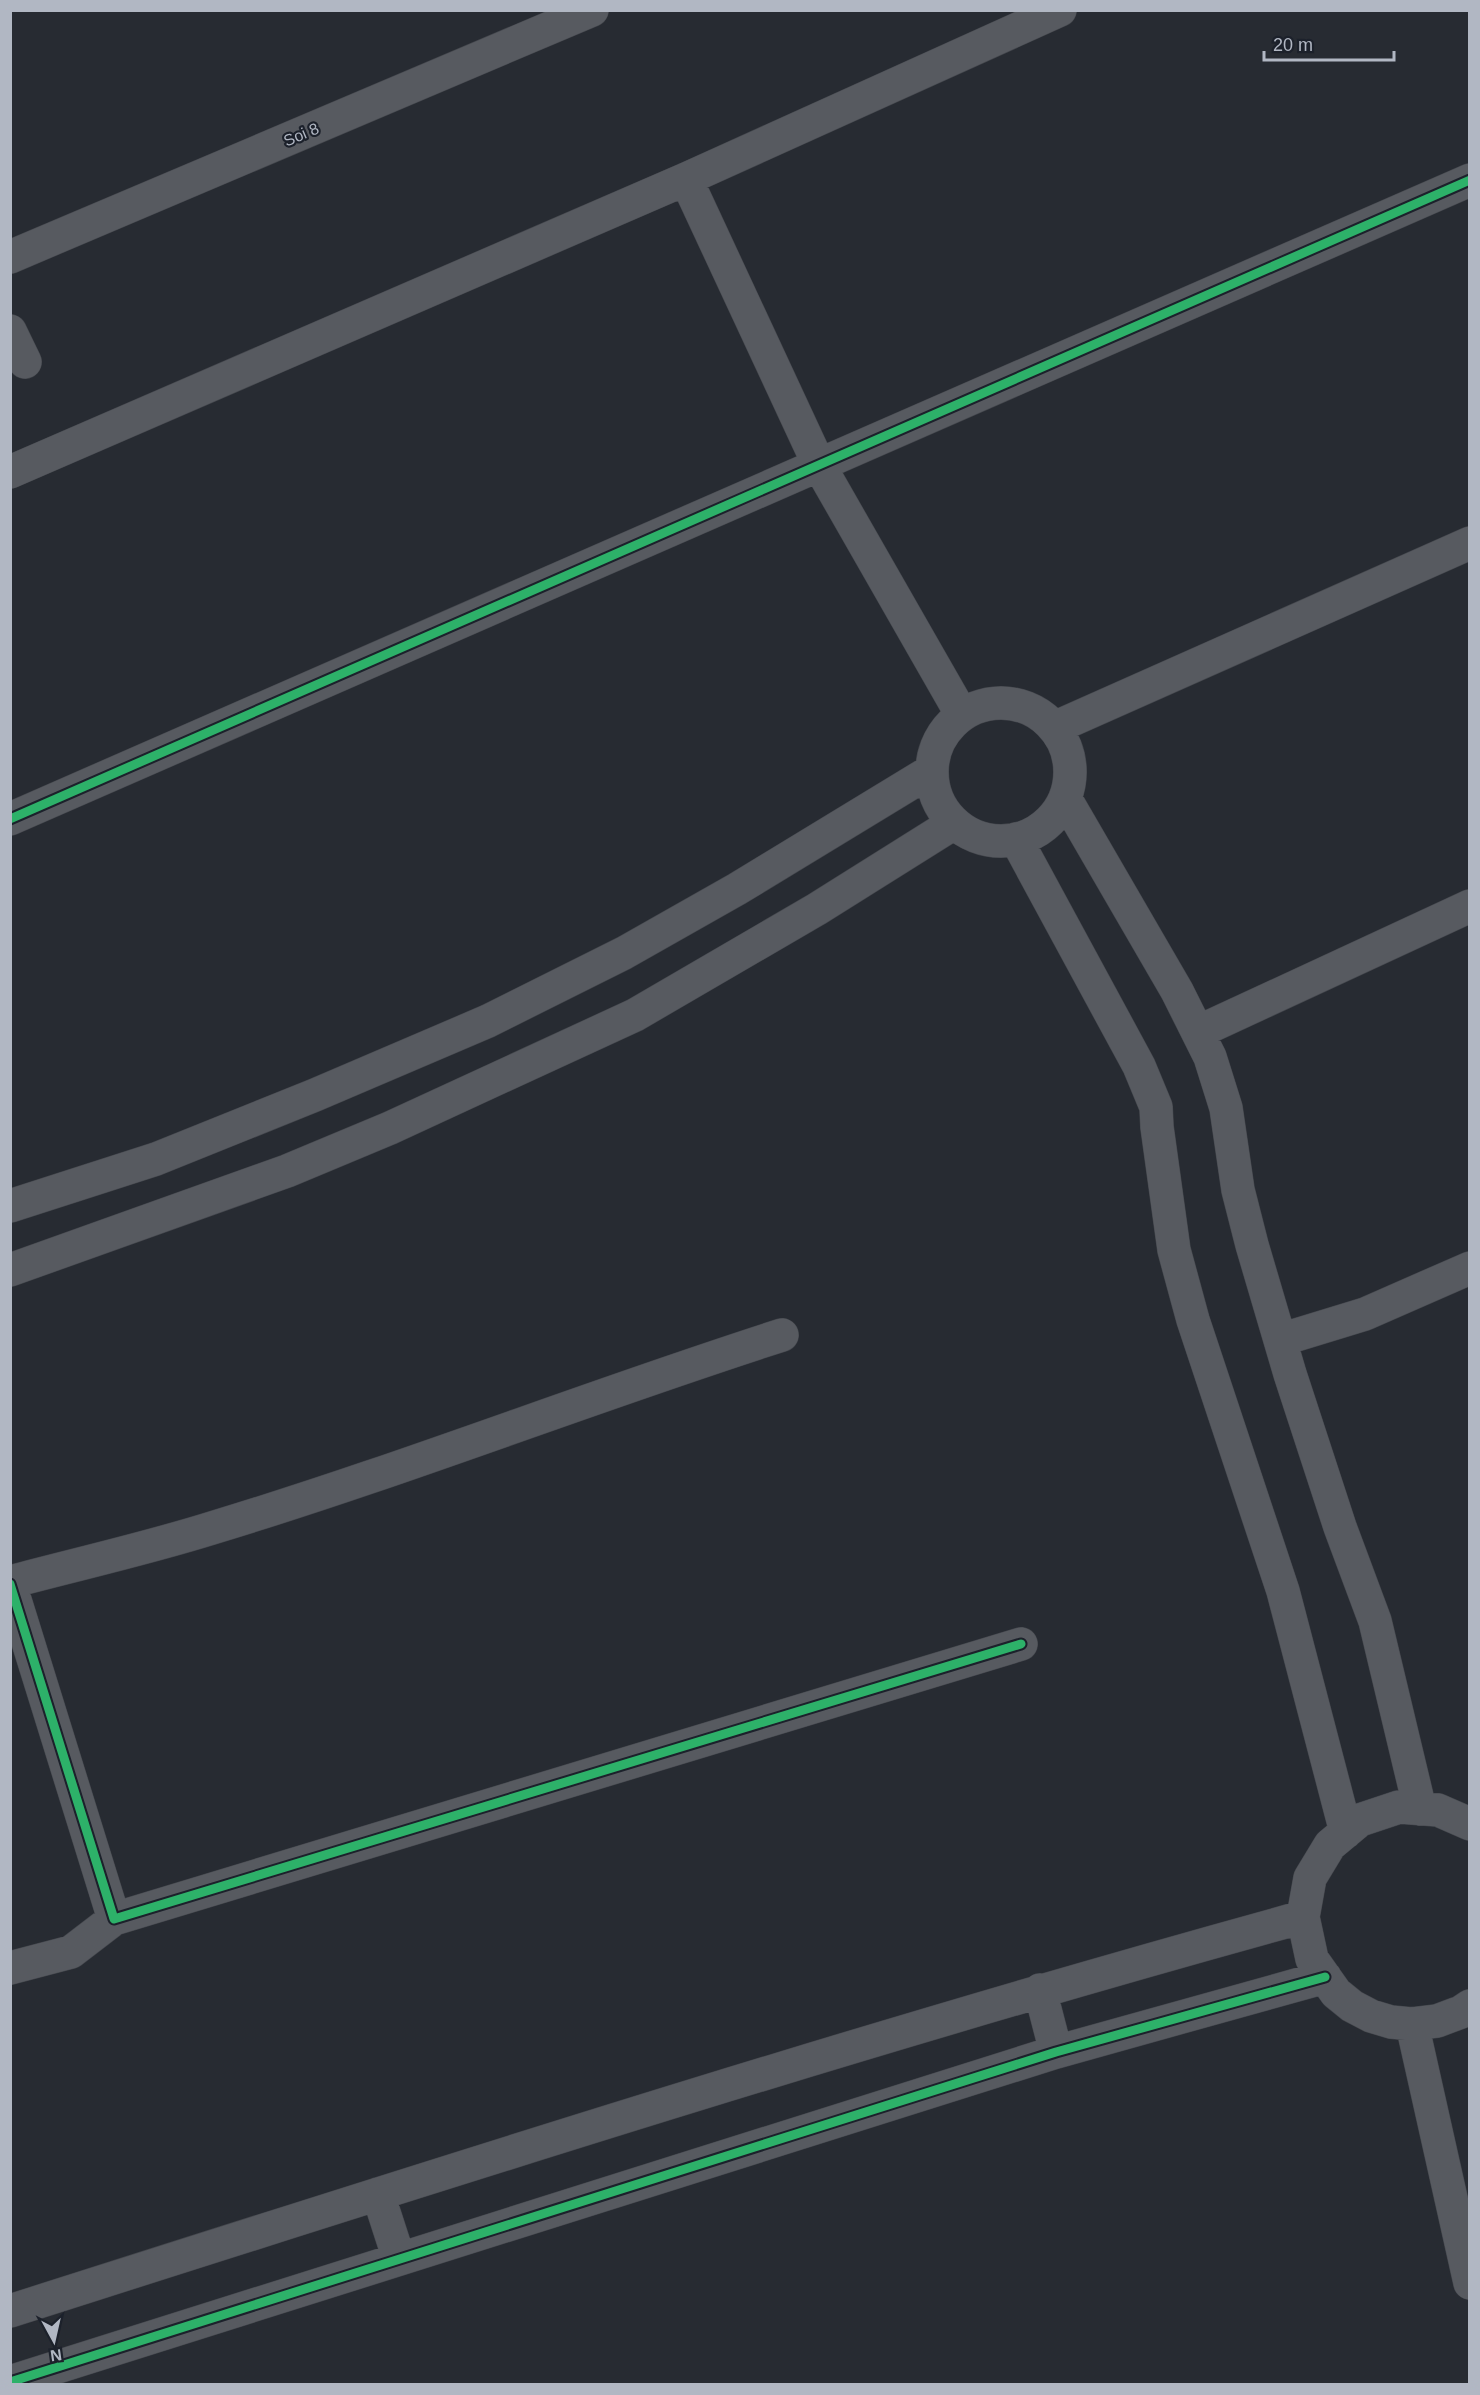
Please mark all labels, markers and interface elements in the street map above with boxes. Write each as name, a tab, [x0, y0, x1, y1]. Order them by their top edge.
scale bar	[1264, 24, 1394, 62]
text: 20 m	[1273, 35, 1313, 55]
street label: Soi 8	[281, 119, 321, 149]
north arrow	[24, 2311, 84, 2371]
text: N	[49, 2346, 63, 2365]

